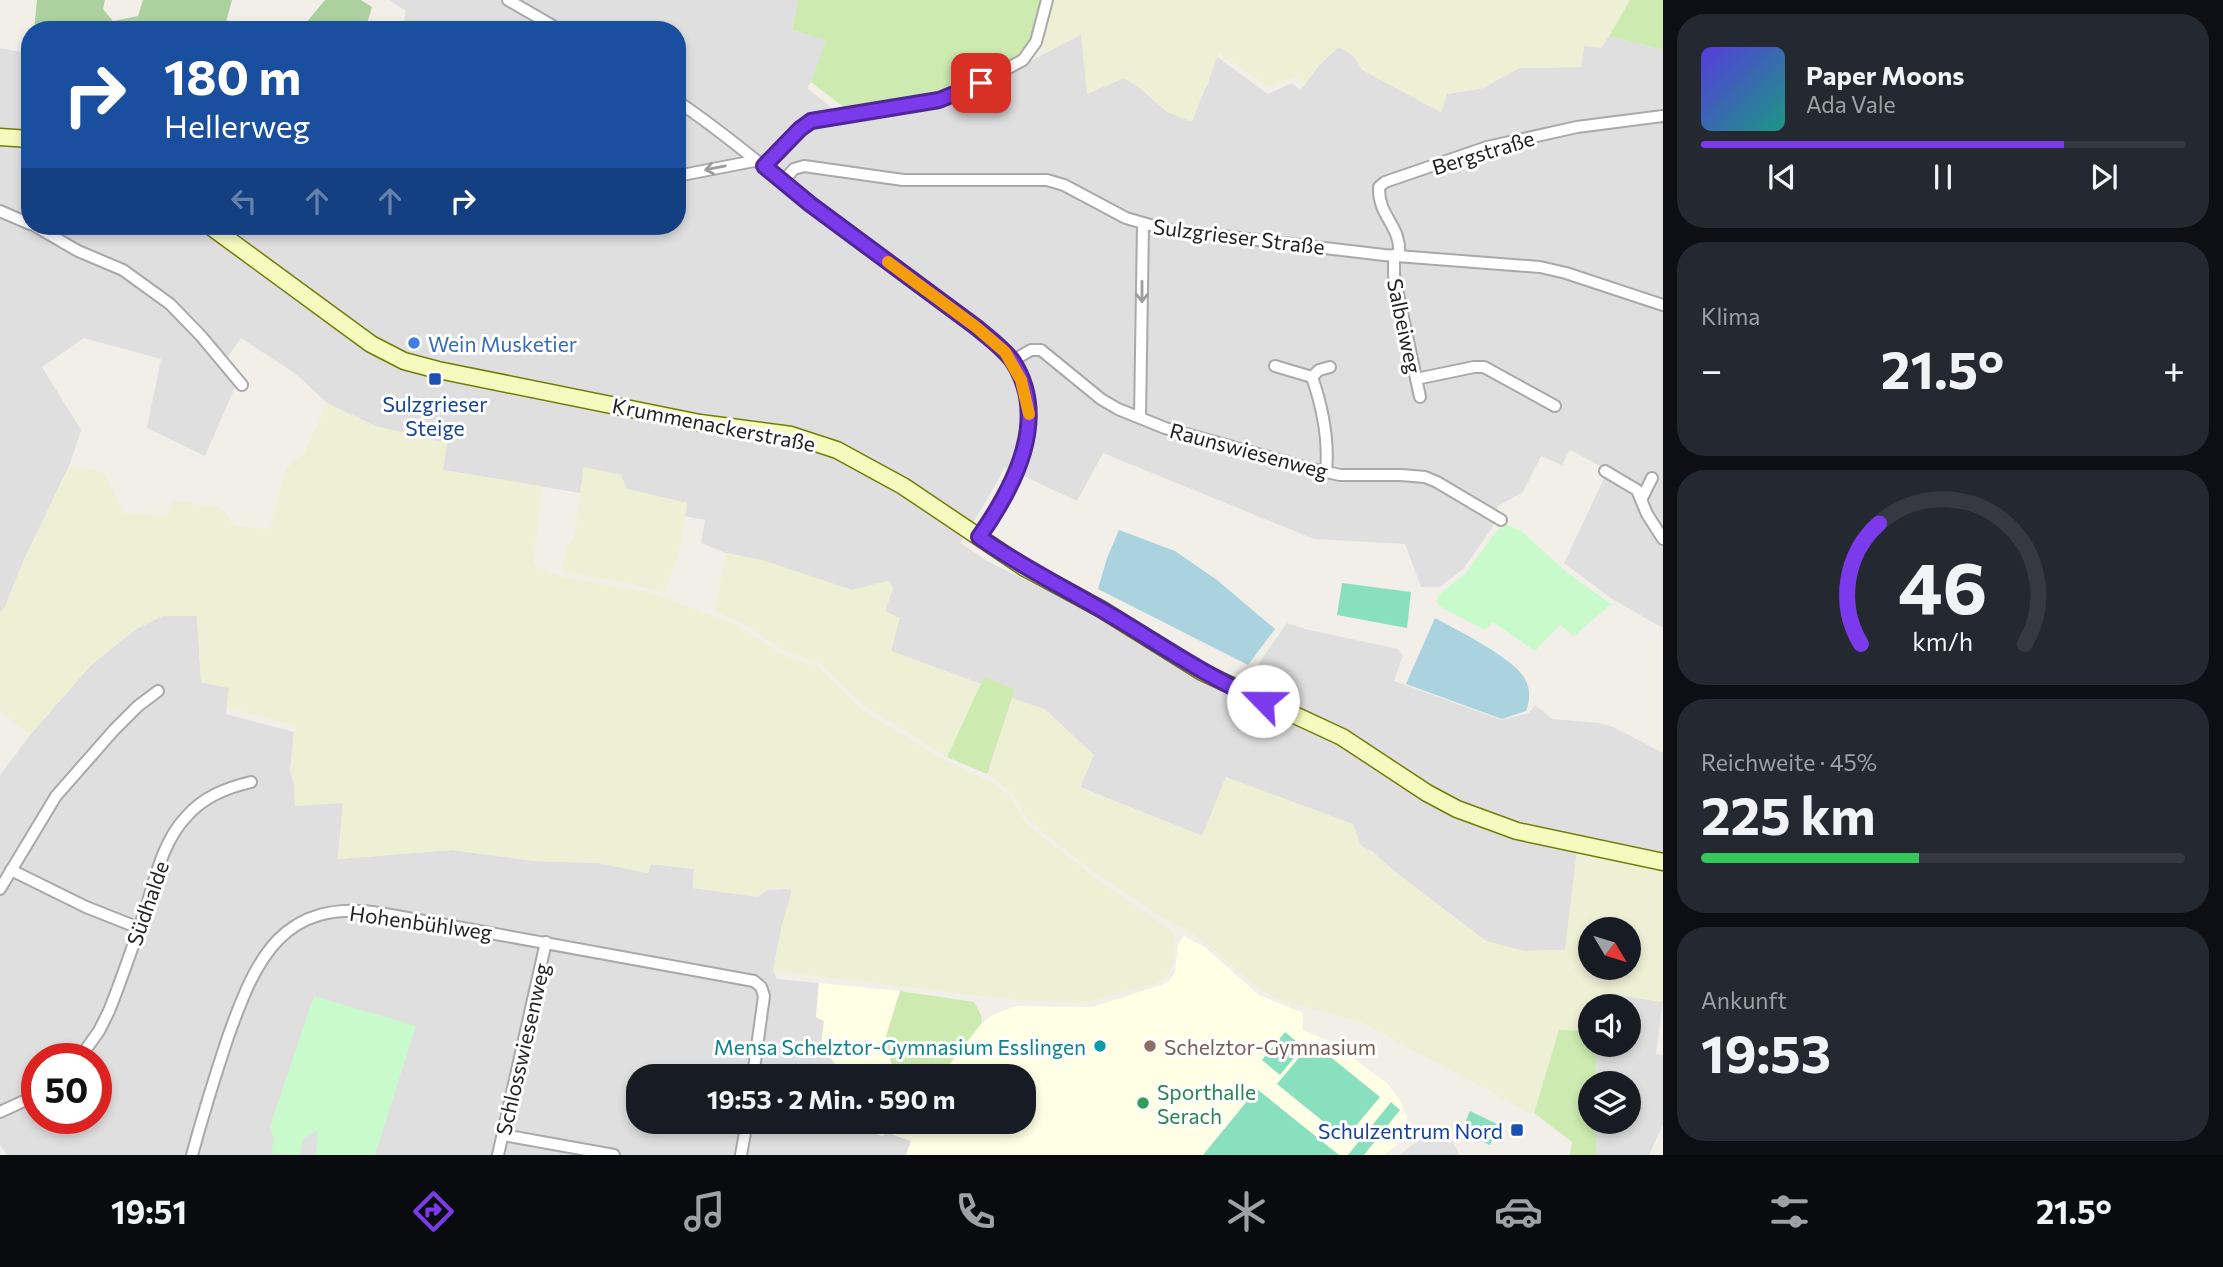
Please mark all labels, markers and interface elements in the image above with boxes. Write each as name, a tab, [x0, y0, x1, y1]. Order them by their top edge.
text: 180 m	[164, 45, 301, 105]
icon: right	[49, 49, 140, 140]
pin	[951, 53, 1011, 113]
text: Paper Moons	[1806, 59, 1964, 90]
icon: arrive	[962, 64, 1000, 102]
text: Ada Vale	[1806, 90, 1896, 118]
text: Hellerweg	[164, 105, 310, 145]
street label: Bergstraße	[1429, 125, 1537, 179]
icon: previous	[1763, 158, 1801, 196]
icon: pause	[1924, 158, 1962, 196]
icon: next	[2085, 158, 2123, 196]
one-way arrow	[705, 162, 727, 175]
icon: left	[225, 182, 263, 220]
icon: ahead	[298, 182, 336, 220]
icon: ahead	[371, 182, 409, 220]
icon: right	[444, 182, 482, 220]
street label: Sulzgrieser Straße	[1152, 213, 1326, 259]
street label: Salbeiweg	[1383, 276, 1427, 376]
one-way arrow	[1135, 281, 1148, 304]
text: Klima	[1701, 302, 1760, 330]
place label: Wein Musketier	[428, 331, 577, 356]
marker: Wein Musketier	[406, 335, 422, 351]
text: 21.5°	[1881, 336, 2004, 400]
text: −	[1701, 345, 1723, 392]
text: +	[2163, 345, 2185, 392]
marker: Sulzgrieser Steige	[427, 371, 443, 387]
place label: Sulzgrieser Steige	[382, 391, 488, 440]
street label: Krummenackerstraße	[610, 392, 818, 456]
street label: Raunswiesenweg	[1167, 417, 1331, 483]
text: 46	[1898, 540, 1988, 629]
text: km/h	[1913, 625, 1973, 655]
position arrow	[1226, 664, 1300, 738]
text: Reichweite · 45%	[1701, 748, 1877, 776]
text: 225 km	[1701, 782, 1876, 846]
street label: Südhalde	[121, 857, 173, 949]
street label: Hohenbühlweg	[348, 900, 494, 944]
north arrow	[1578, 917, 1642, 980]
map controls	[1578, 917, 1641, 1134]
street label: Schlosswiesenweg	[490, 960, 554, 1138]
text: Ankunft	[1701, 986, 1787, 1014]
button: sound	[1578, 994, 1641, 1057]
text: 19:53	[1701, 1020, 1831, 1084]
place label: Mensa Schelztor-Gymnasium Esslingen	[714, 1034, 1086, 1059]
place label: Schelztor-Gymnasium	[1164, 1034, 1376, 1059]
marker: Mensa Schelztor-Gymnasium Esslingen	[1092, 1038, 1108, 1054]
marker: Schelztor-Gymnasium	[1142, 1038, 1158, 1054]
speed limit sign: 50	[21, 1043, 112, 1134]
button: layers	[1578, 1071, 1641, 1134]
place label: Sporthalle Serach	[1157, 1079, 1256, 1128]
text: 19:53 · 2 Min. · 590 m	[707, 1083, 955, 1114]
marker: Sporthalle Serach	[1135, 1095, 1151, 1111]
place label: Schulzentrum Nord	[1318, 1118, 1503, 1143]
marker: Schulzentrum Nord	[1509, 1122, 1525, 1138]
icon: directions	[409, 1187, 458, 1236]
icon: music	[680, 1187, 729, 1236]
icon: phone	[951, 1187, 1000, 1236]
icon: climate	[1222, 1187, 1271, 1236]
icon: car	[1494, 1187, 1543, 1236]
icon: filters	[1765, 1187, 1814, 1236]
text: 19:51	[111, 1191, 187, 1231]
text: 21.5°	[2036, 1191, 2112, 1231]

